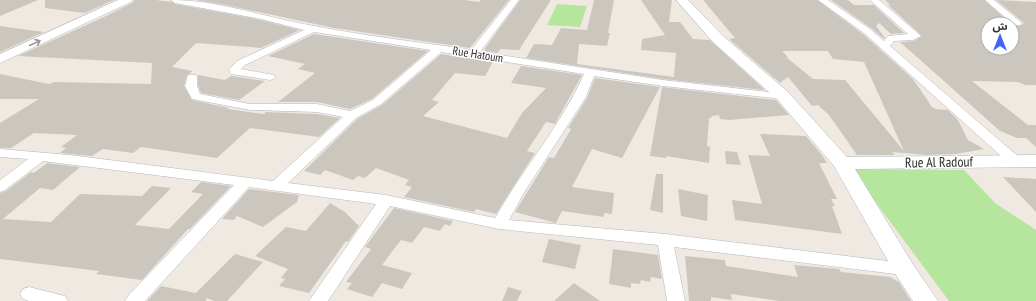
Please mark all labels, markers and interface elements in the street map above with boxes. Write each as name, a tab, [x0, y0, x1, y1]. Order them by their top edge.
north arrow	[980, 16, 1020, 56]
text: ش	[992, 19, 1008, 33]
one-way arrow	[29, 39, 41, 46]
street label: Rue Hatoum	[452, 43, 505, 65]
street label: Rue Al Radouf	[905, 152, 974, 172]

